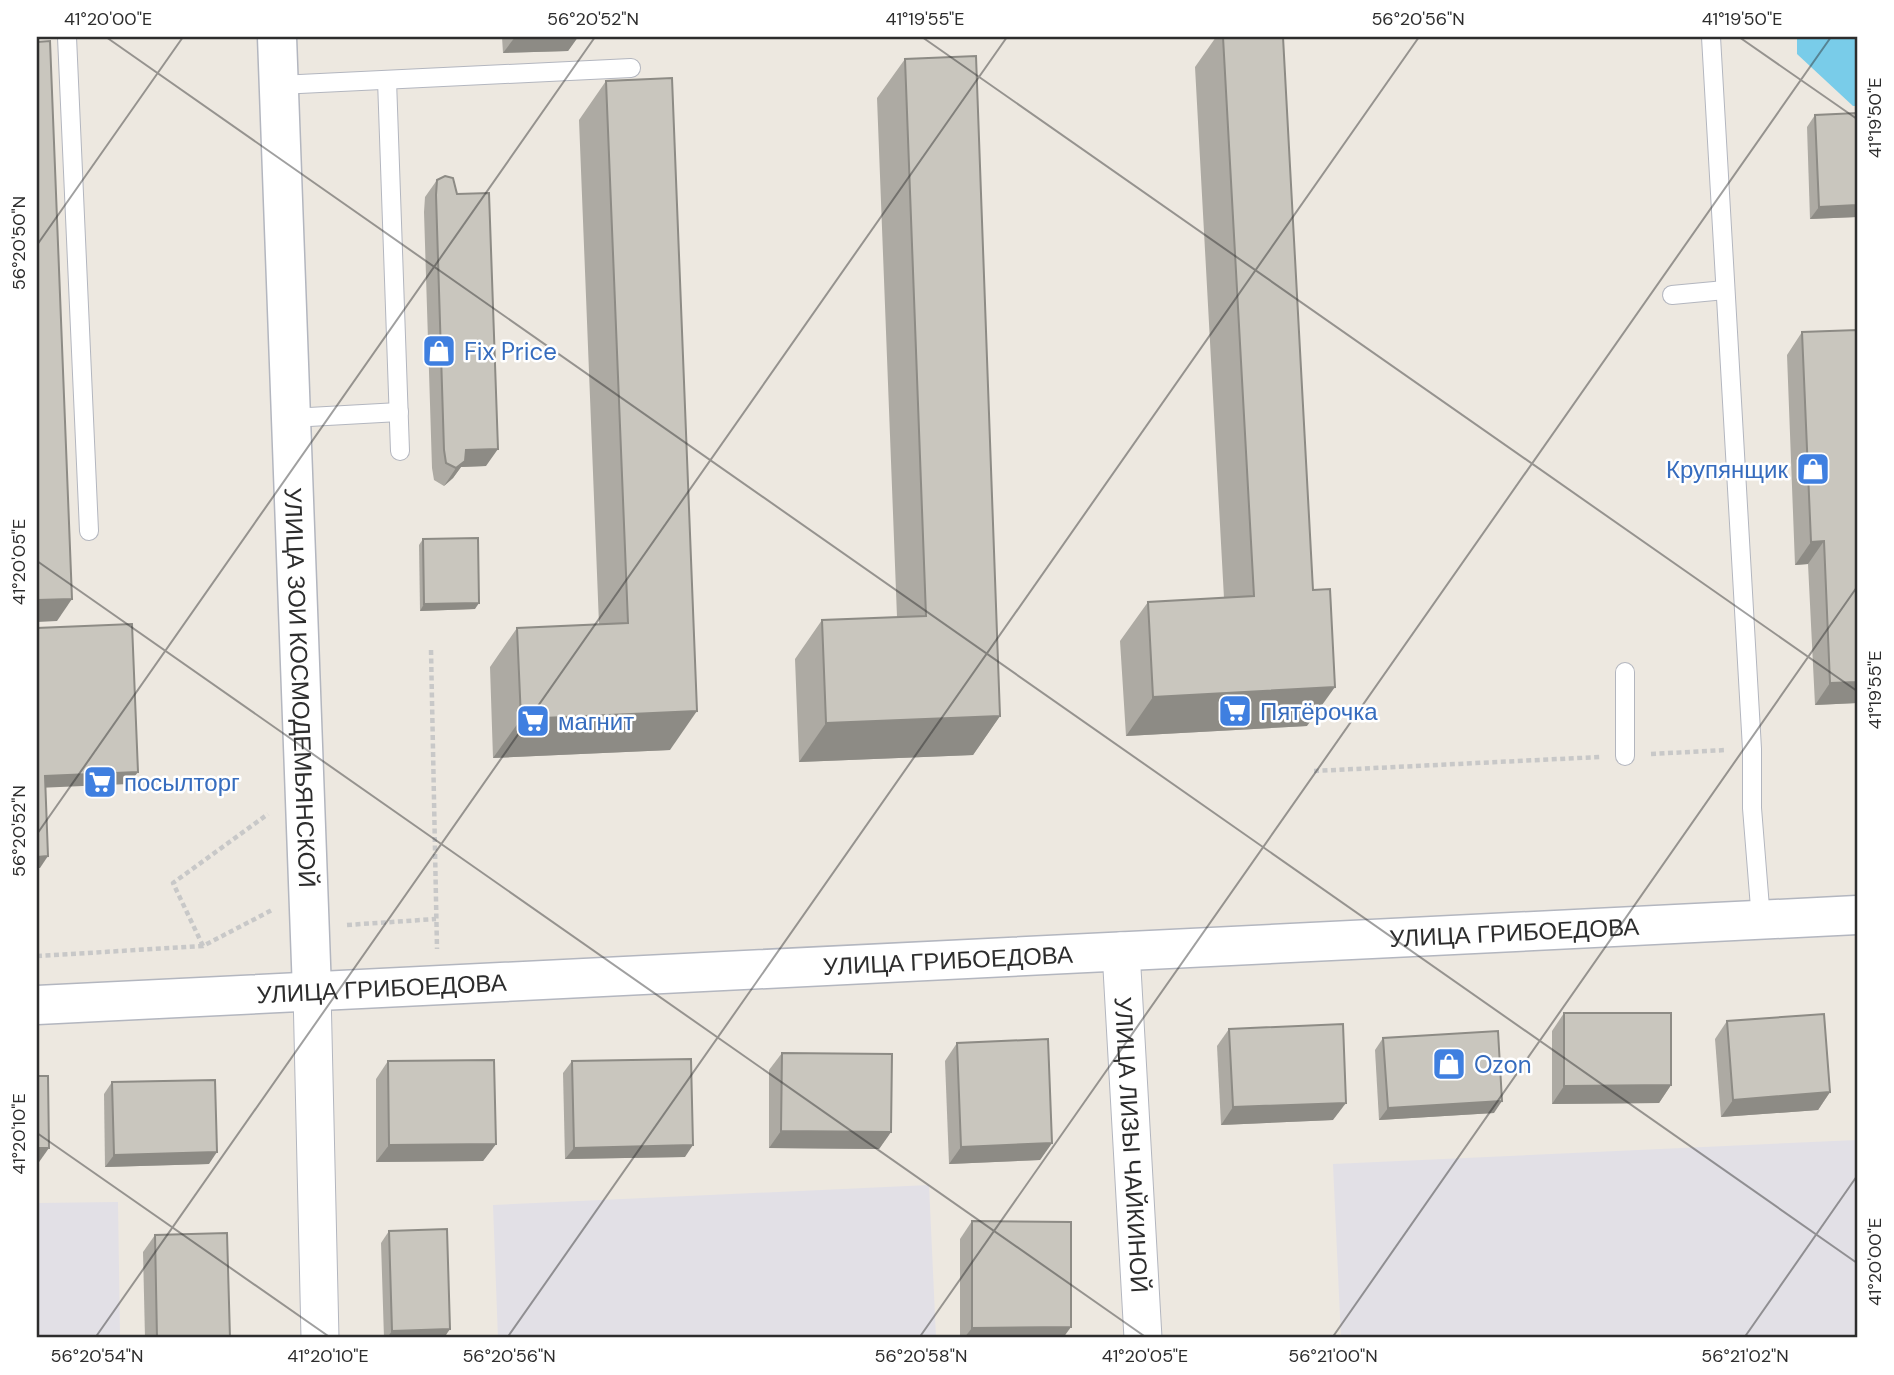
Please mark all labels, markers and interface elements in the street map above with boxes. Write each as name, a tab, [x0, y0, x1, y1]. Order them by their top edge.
text: 41°20'00"E	[64, 7, 152, 31]
text: 56°20'52"N	[547, 7, 639, 31]
text: 41°19'55"E	[885, 7, 965, 31]
text: 56°20'56"N	[1371, 7, 1465, 31]
text: 41°19'50"E	[1702, 7, 1782, 31]
text: 41°19'50"E	[1863, 78, 1887, 158]
text: 56°20'50"N	[7, 196, 31, 290]
shop icon: Fix Price	[420, 332, 458, 370]
place label: Fix Price	[464, 336, 557, 367]
shop icon: Крупянщик	[1794, 450, 1832, 488]
place label: Крупянщик	[1666, 454, 1788, 485]
street label: УЛИЦА ЗОИ КОСМОДЕМЬЯНСКОЙ	[278, 487, 324, 888]
text: 41°20'05"E	[7, 519, 31, 605]
text: 41°19'55"E	[1863, 650, 1887, 730]
supermarket icon: Пятёрочка	[1216, 692, 1254, 730]
place label: Пятёрочка	[1260, 696, 1378, 727]
supermarket icon: магнит	[514, 702, 552, 740]
place label: магнит	[558, 706, 634, 737]
supermarket icon: посылторг	[81, 763, 119, 801]
place label: посылторг	[124, 767, 240, 798]
text: 56°20'52"N	[7, 785, 31, 877]
street label: УЛИЦА ГРИБОЕДОВА	[1388, 910, 1640, 954]
street label: УЛИЦА ГРИБОЕДОВА	[822, 938, 1074, 982]
street label: УЛИЦА ГРИБОЕДОВА	[256, 966, 507, 1010]
street label: УЛИЦА ЛИЗЫ ЧАЙКИНОЙ	[1108, 996, 1156, 1294]
shop icon: Ozon	[1430, 1045, 1468, 1083]
place label: Ozon	[1474, 1049, 1532, 1080]
text: 41°20'10"E	[7, 1093, 31, 1175]
text: 41°20'00"E	[1863, 1218, 1887, 1306]
text: 56°20'54"N	[51, 1344, 143, 1368]
text: 41°20'10"E	[287, 1344, 369, 1368]
text: 56°20'56"N	[462, 1344, 556, 1368]
text: 56°20'58"N	[875, 1344, 967, 1368]
text: 41°20'05"E	[1102, 1344, 1188, 1368]
text: 56°21'00"N	[1288, 1344, 1378, 1368]
text: 56°21'02"N	[1701, 1344, 1789, 1368]

